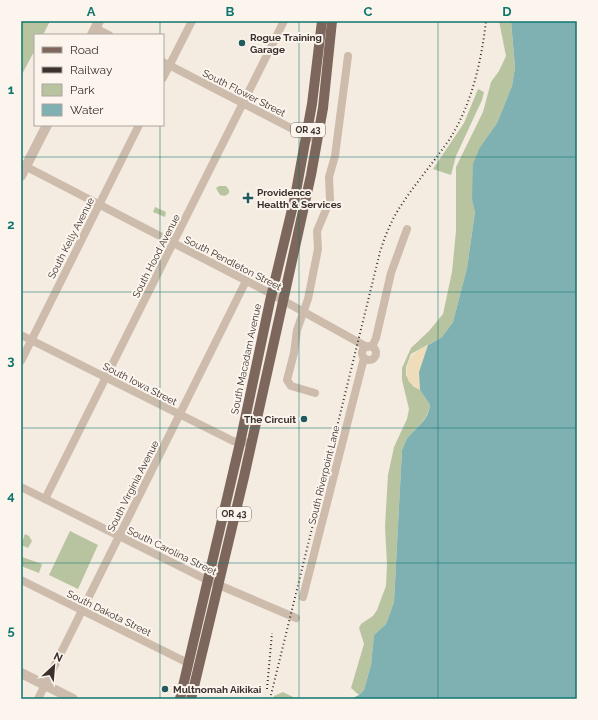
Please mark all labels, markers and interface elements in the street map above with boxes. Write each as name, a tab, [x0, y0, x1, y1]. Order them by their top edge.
text: A	[87, 4, 96, 19]
text: B	[226, 4, 235, 19]
text: C	[364, 4, 373, 19]
text: D	[502, 4, 512, 19]
place label: Rogue Training Garage	[250, 32, 322, 55]
legend	[34, 34, 164, 126]
marker: Rogue Training Garage	[237, 38, 247, 48]
text: Road	[70, 43, 99, 57]
text: Railway	[70, 63, 113, 77]
street label: South Flower Street	[201, 67, 288, 119]
text: 1	[8, 82, 15, 97]
text: Park	[70, 83, 95, 97]
text: Water	[70, 103, 104, 117]
road number: OR 43	[291, 123, 325, 137]
place label: Providence Health & Services	[257, 187, 342, 210]
marker: Providence Health & Services	[242, 192, 254, 204]
street label: South Kelly Avenue	[46, 196, 96, 280]
street label: South Hood Avenue	[130, 212, 182, 300]
text: 2	[7, 217, 15, 232]
street label: South Pendleton Street	[183, 234, 284, 293]
street label: South Macadam Avenue	[229, 302, 263, 415]
text: 3	[7, 353, 15, 368]
street label: South Iowa Street	[101, 361, 179, 408]
place label: The Circuit	[244, 414, 296, 425]
marker: The Circuit	[299, 414, 309, 424]
street label: South Riverpoint Lane	[306, 424, 342, 526]
street label: South Virginia Avenue	[105, 438, 161, 533]
text: 4	[7, 488, 15, 503]
road number: OR 43	[217, 507, 251, 521]
street label: South Carolina Street	[126, 525, 219, 578]
street label: South Dakota Street	[65, 588, 153, 638]
text: 5	[7, 623, 15, 638]
north arrow	[34, 646, 74, 686]
text: N	[52, 650, 65, 665]
marker: Multnomah Aikikai	[160, 684, 170, 694]
place label: Multnomah Aikikai	[173, 684, 261, 695]

